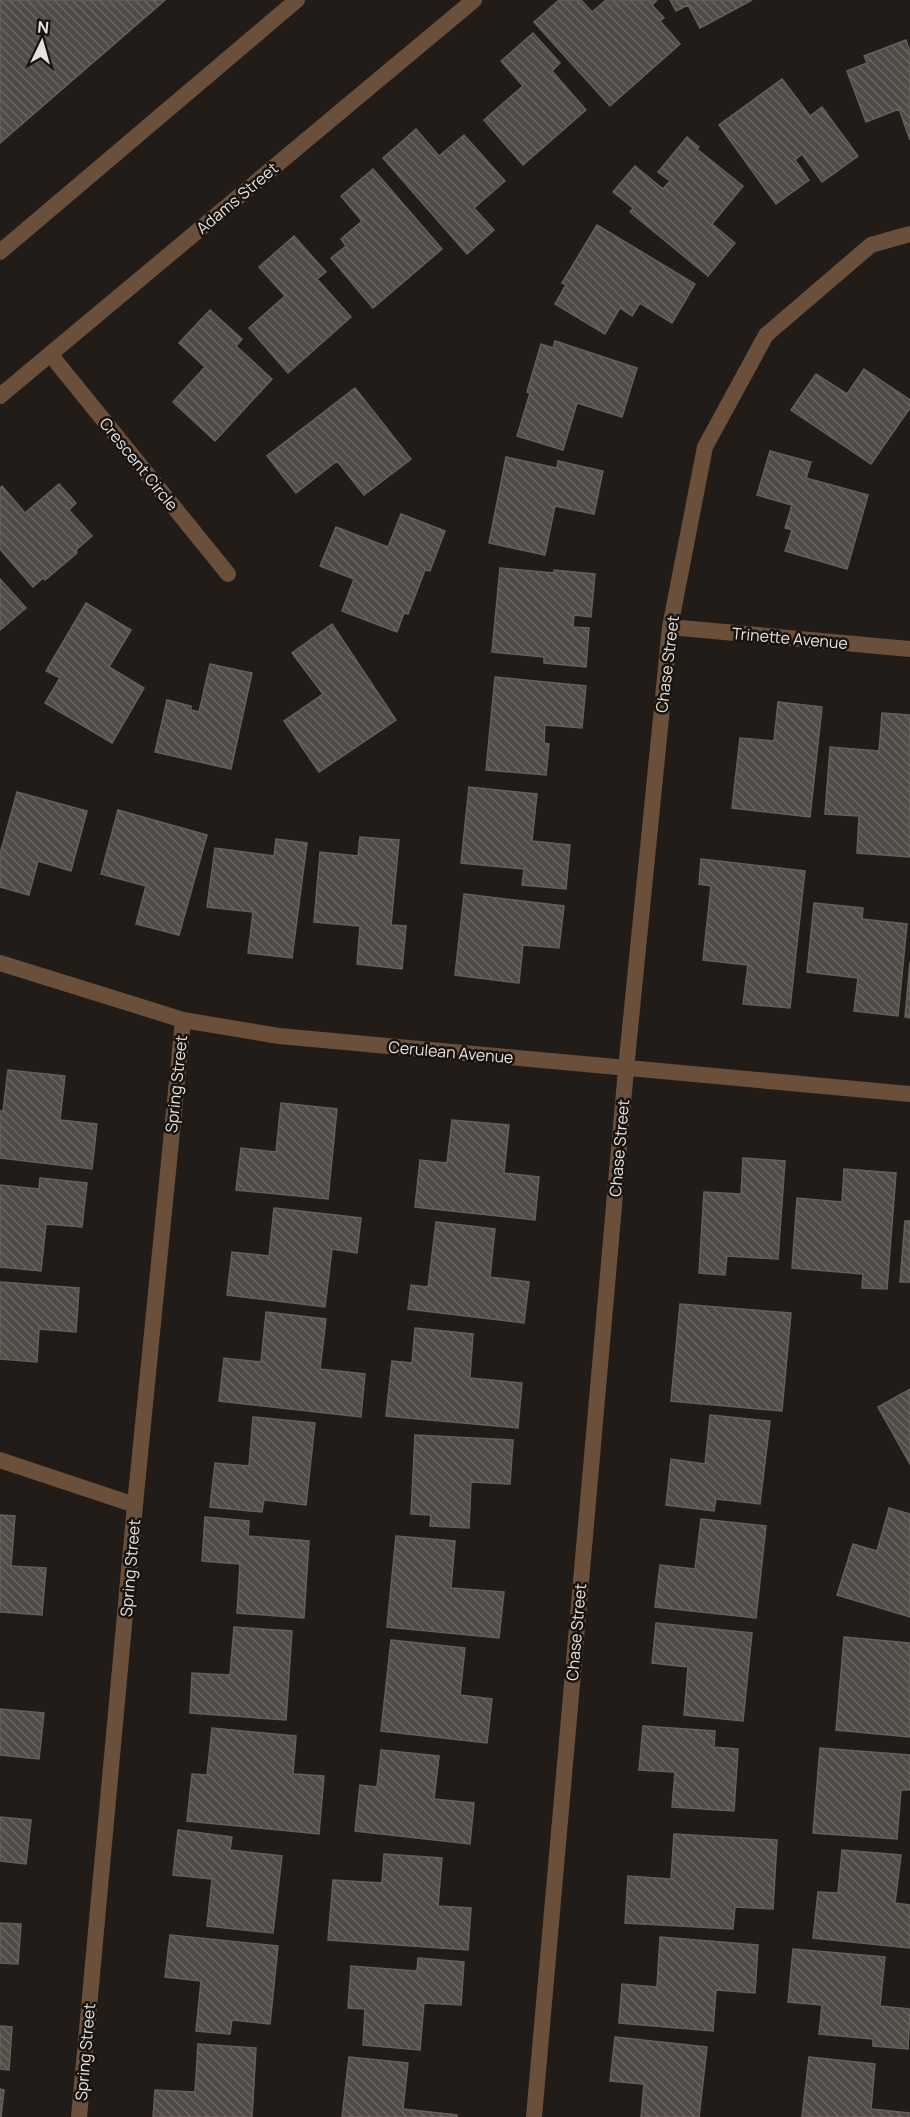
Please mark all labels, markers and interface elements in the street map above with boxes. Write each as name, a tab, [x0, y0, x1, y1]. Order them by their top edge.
north arrow	[12, 12, 72, 72]
text: N	[37, 16, 50, 39]
street label: Adams Street	[191, 157, 283, 239]
street label: Crescent Circle	[95, 413, 183, 515]
street label: Chase Street	[650, 614, 684, 714]
street label: Trinette Avenue	[731, 622, 849, 654]
street label: Spring Street	[160, 1034, 192, 1134]
street label: Cerulean Avenue	[388, 1036, 514, 1068]
street label: Chase Street	[604, 1098, 634, 1198]
street label: Spring Street	[115, 1518, 145, 1618]
street label: Chase Street	[561, 1582, 591, 1682]
street label: Spring Street	[70, 2002, 100, 2102]

